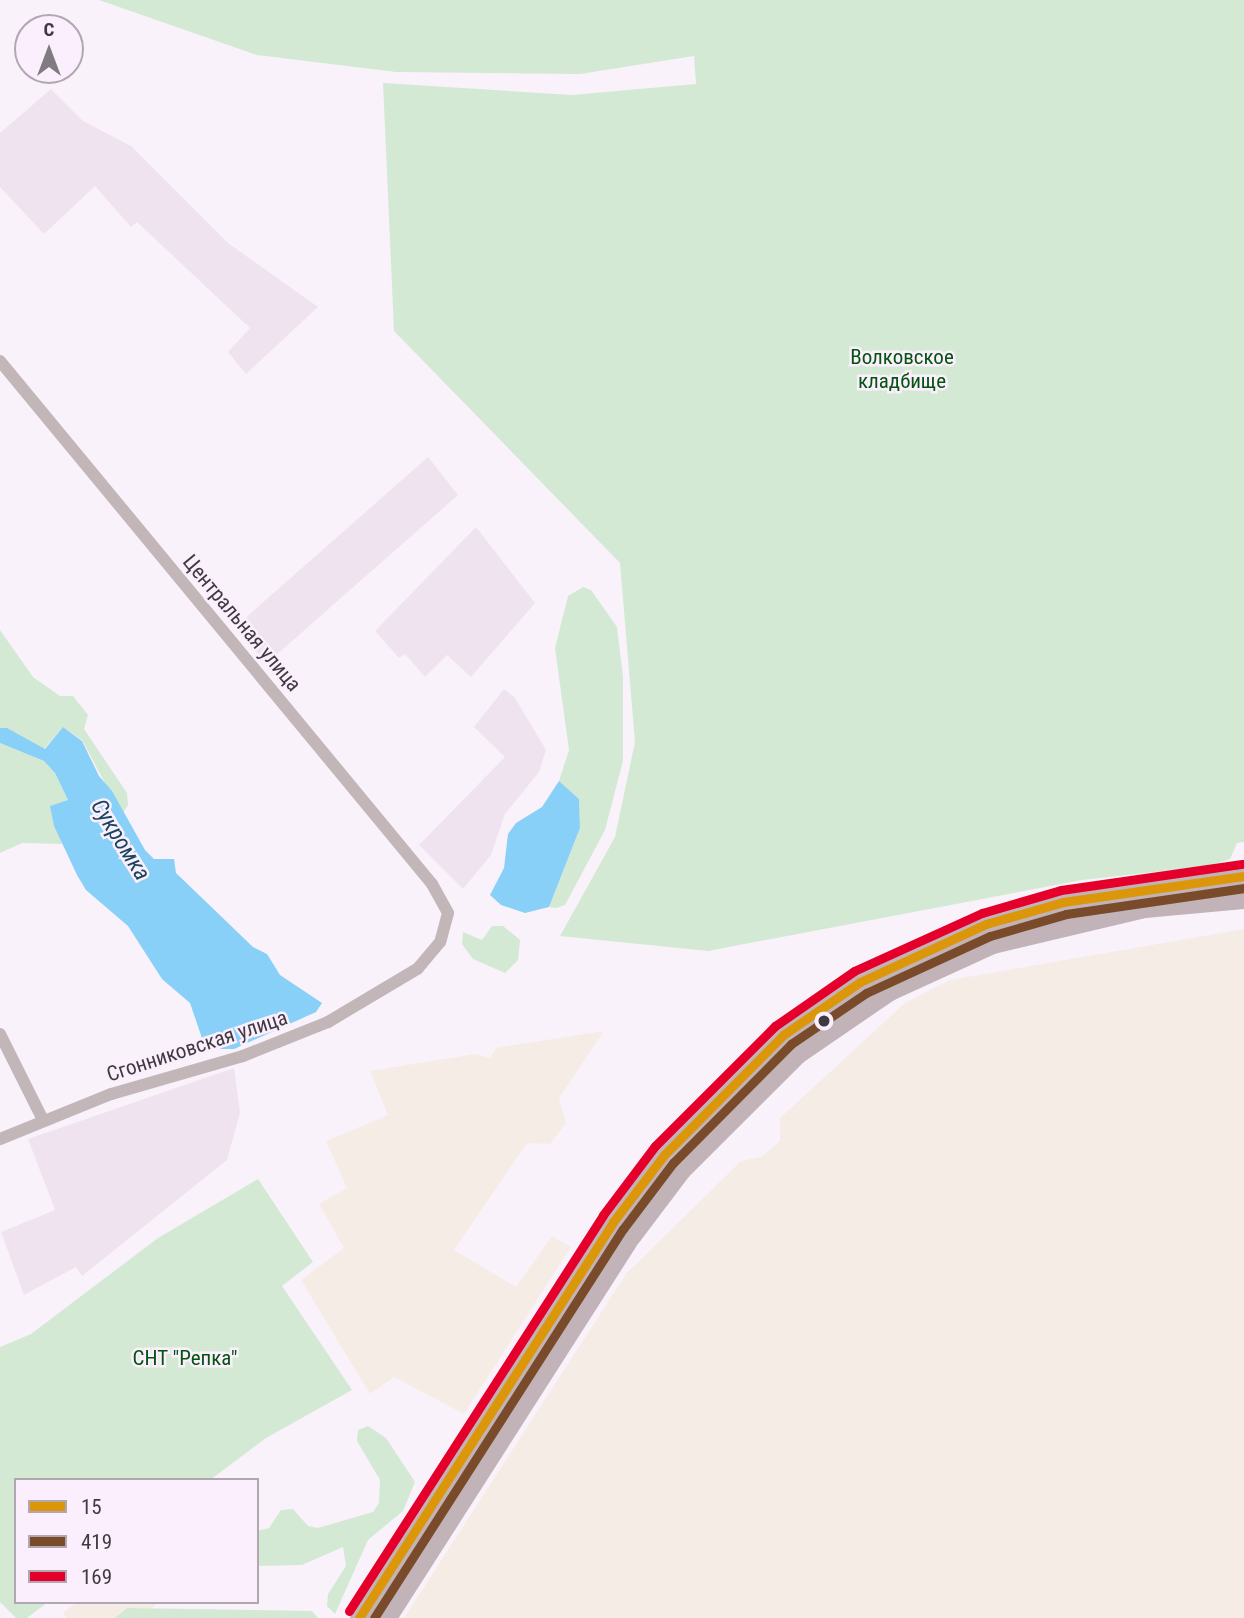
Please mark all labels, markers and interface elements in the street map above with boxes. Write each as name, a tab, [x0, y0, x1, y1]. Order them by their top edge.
north arrow	[14, 14, 84, 84]
text: С	[44, 18, 54, 41]
park label: Волковское кладбище	[850, 344, 954, 394]
street label: Центральная улица	[178, 550, 306, 696]
water label: Сукромка	[84, 794, 156, 886]
street label: Сгонниковская улица	[103, 1005, 291, 1087]
unlabelled marker	[817, 1014, 831, 1028]
park label: СНТ "Репка"	[132, 1345, 238, 1371]
legend	[14, 1478, 259, 1604]
text: 15	[81, 1495, 102, 1519]
text: 419	[81, 1530, 112, 1554]
text: 169	[81, 1565, 112, 1589]

